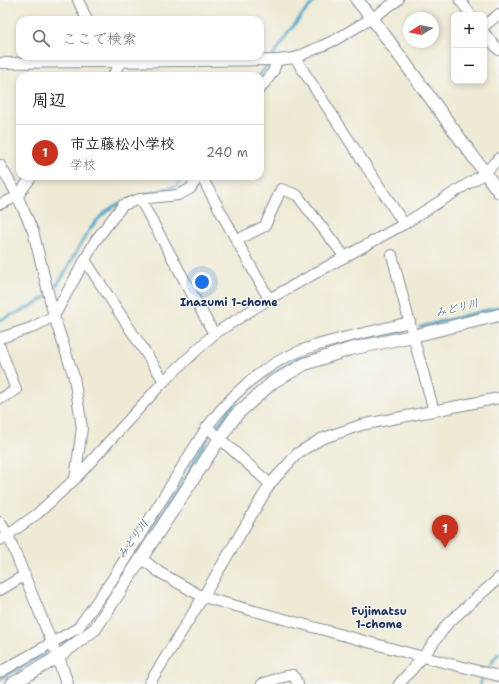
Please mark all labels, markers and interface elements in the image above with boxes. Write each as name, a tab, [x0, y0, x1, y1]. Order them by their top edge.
north arrow	[403, 12, 439, 48]
map controls	[451, 12, 487, 84]
button: +	[451, 12, 487, 48]
search box	[16, 16, 264, 60]
icon: search	[30, 27, 52, 49]
text: ここで検索	[62, 29, 137, 49]
button: −	[451, 48, 487, 84]
text: 周辺	[32, 89, 66, 111]
text: 市立藤松小学校	[70, 134, 175, 154]
text: 1	[42, 144, 48, 161]
text: 240 m	[206, 144, 248, 161]
text: 学校	[70, 156, 96, 173]
your location	[192, 272, 212, 292]
district label: Inazumi 1-chome	[180, 295, 278, 310]
water label: みどり川	[434, 295, 480, 321]
pin: 1	[432, 515, 458, 548]
water label: みどり川	[114, 517, 152, 561]
district label: Fujimatsu 1-chome	[351, 604, 407, 632]

